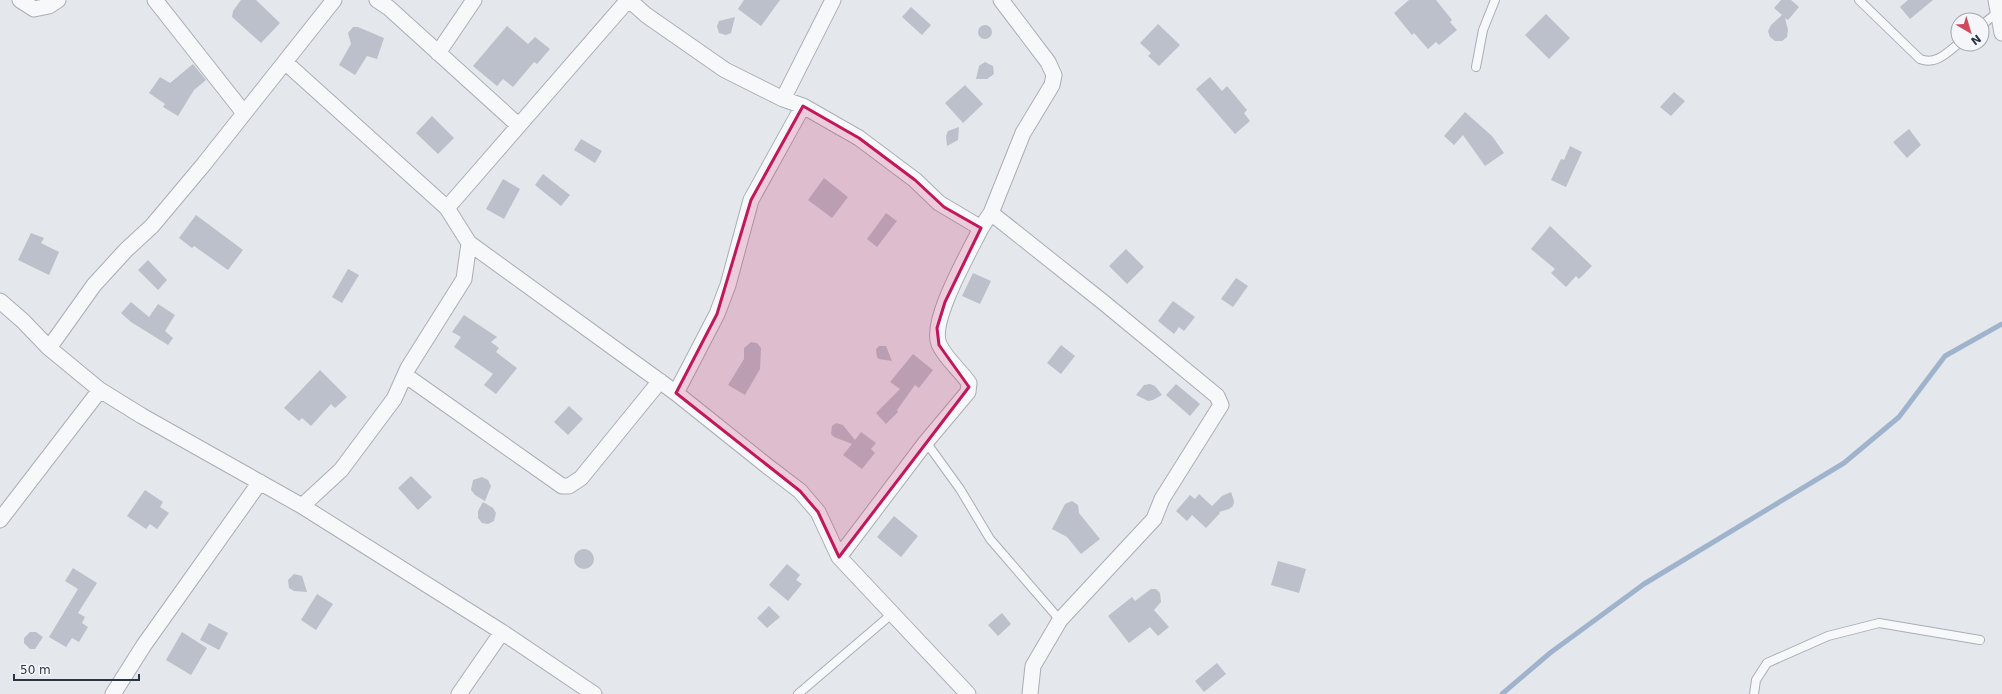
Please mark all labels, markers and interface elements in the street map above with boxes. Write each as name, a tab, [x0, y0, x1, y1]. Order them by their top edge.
north arrow	[1950, 12, 1990, 52]
text: N	[1968, 32, 1983, 47]
scale bar	[14, 656, 139, 682]
text: 50 m	[20, 663, 51, 677]

